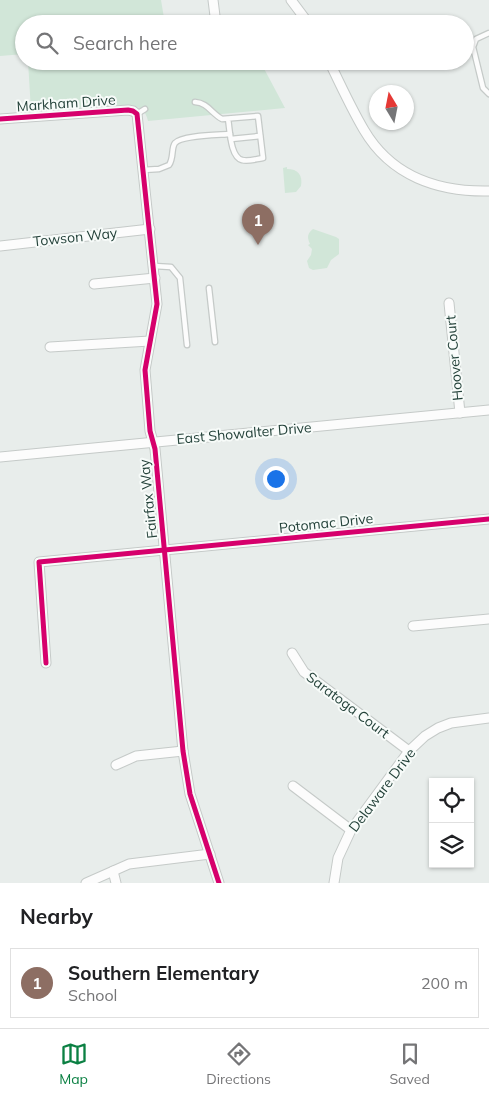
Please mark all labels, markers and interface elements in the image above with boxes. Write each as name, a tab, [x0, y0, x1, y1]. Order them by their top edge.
search box	[15, 15, 474, 70]
icon: search	[33, 29, 61, 57]
text: Search here	[73, 31, 177, 55]
north arrow	[369, 85, 414, 130]
street label: Markham Drive	[16, 91, 116, 115]
pin: 1	[242, 204, 274, 245]
street label: Towson Way	[32, 224, 119, 250]
street label: Hoover Court	[441, 314, 467, 402]
street label: East Showalter Drive	[176, 418, 312, 448]
street label: Fairfax Way	[135, 458, 161, 539]
your location	[263, 466, 289, 492]
street label: Potomac Drive	[278, 509, 374, 537]
street label: Saratoga Court	[303, 668, 393, 742]
street label: Delaware Drive	[345, 745, 419, 835]
map controls	[429, 778, 474, 868]
button: locate	[429, 778, 474, 823]
button: layers	[429, 823, 474, 868]
text: Nearby	[20, 903, 93, 929]
text: Southern Elementary	[68, 961, 259, 985]
text: 1	[32, 973, 42, 993]
text: 200 m	[421, 973, 468, 993]
text: School	[68, 985, 117, 1005]
tab: Map	[59, 1040, 88, 1088]
tab: Directions	[206, 1040, 271, 1088]
tab: Saved	[389, 1040, 430, 1088]

